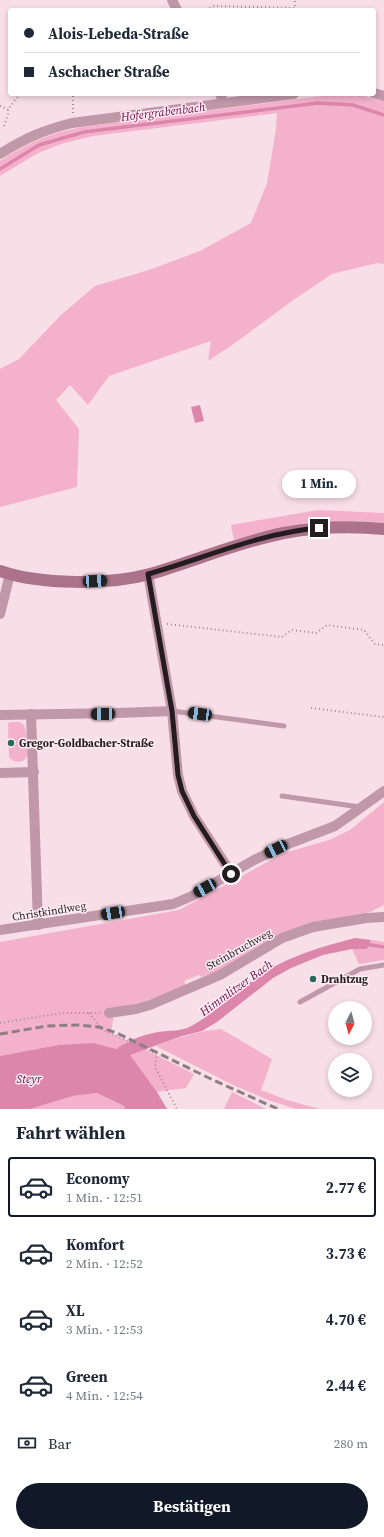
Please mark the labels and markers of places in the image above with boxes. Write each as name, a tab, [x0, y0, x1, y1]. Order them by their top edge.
place label: Gregor-Goldbacher-Straße	[19, 736, 154, 751]
marker: Gregor-Goldbacher-Straße	[6, 738, 16, 748]
place label: Drahtzug	[321, 972, 368, 987]
marker: Drahtzug	[308, 974, 318, 984]

